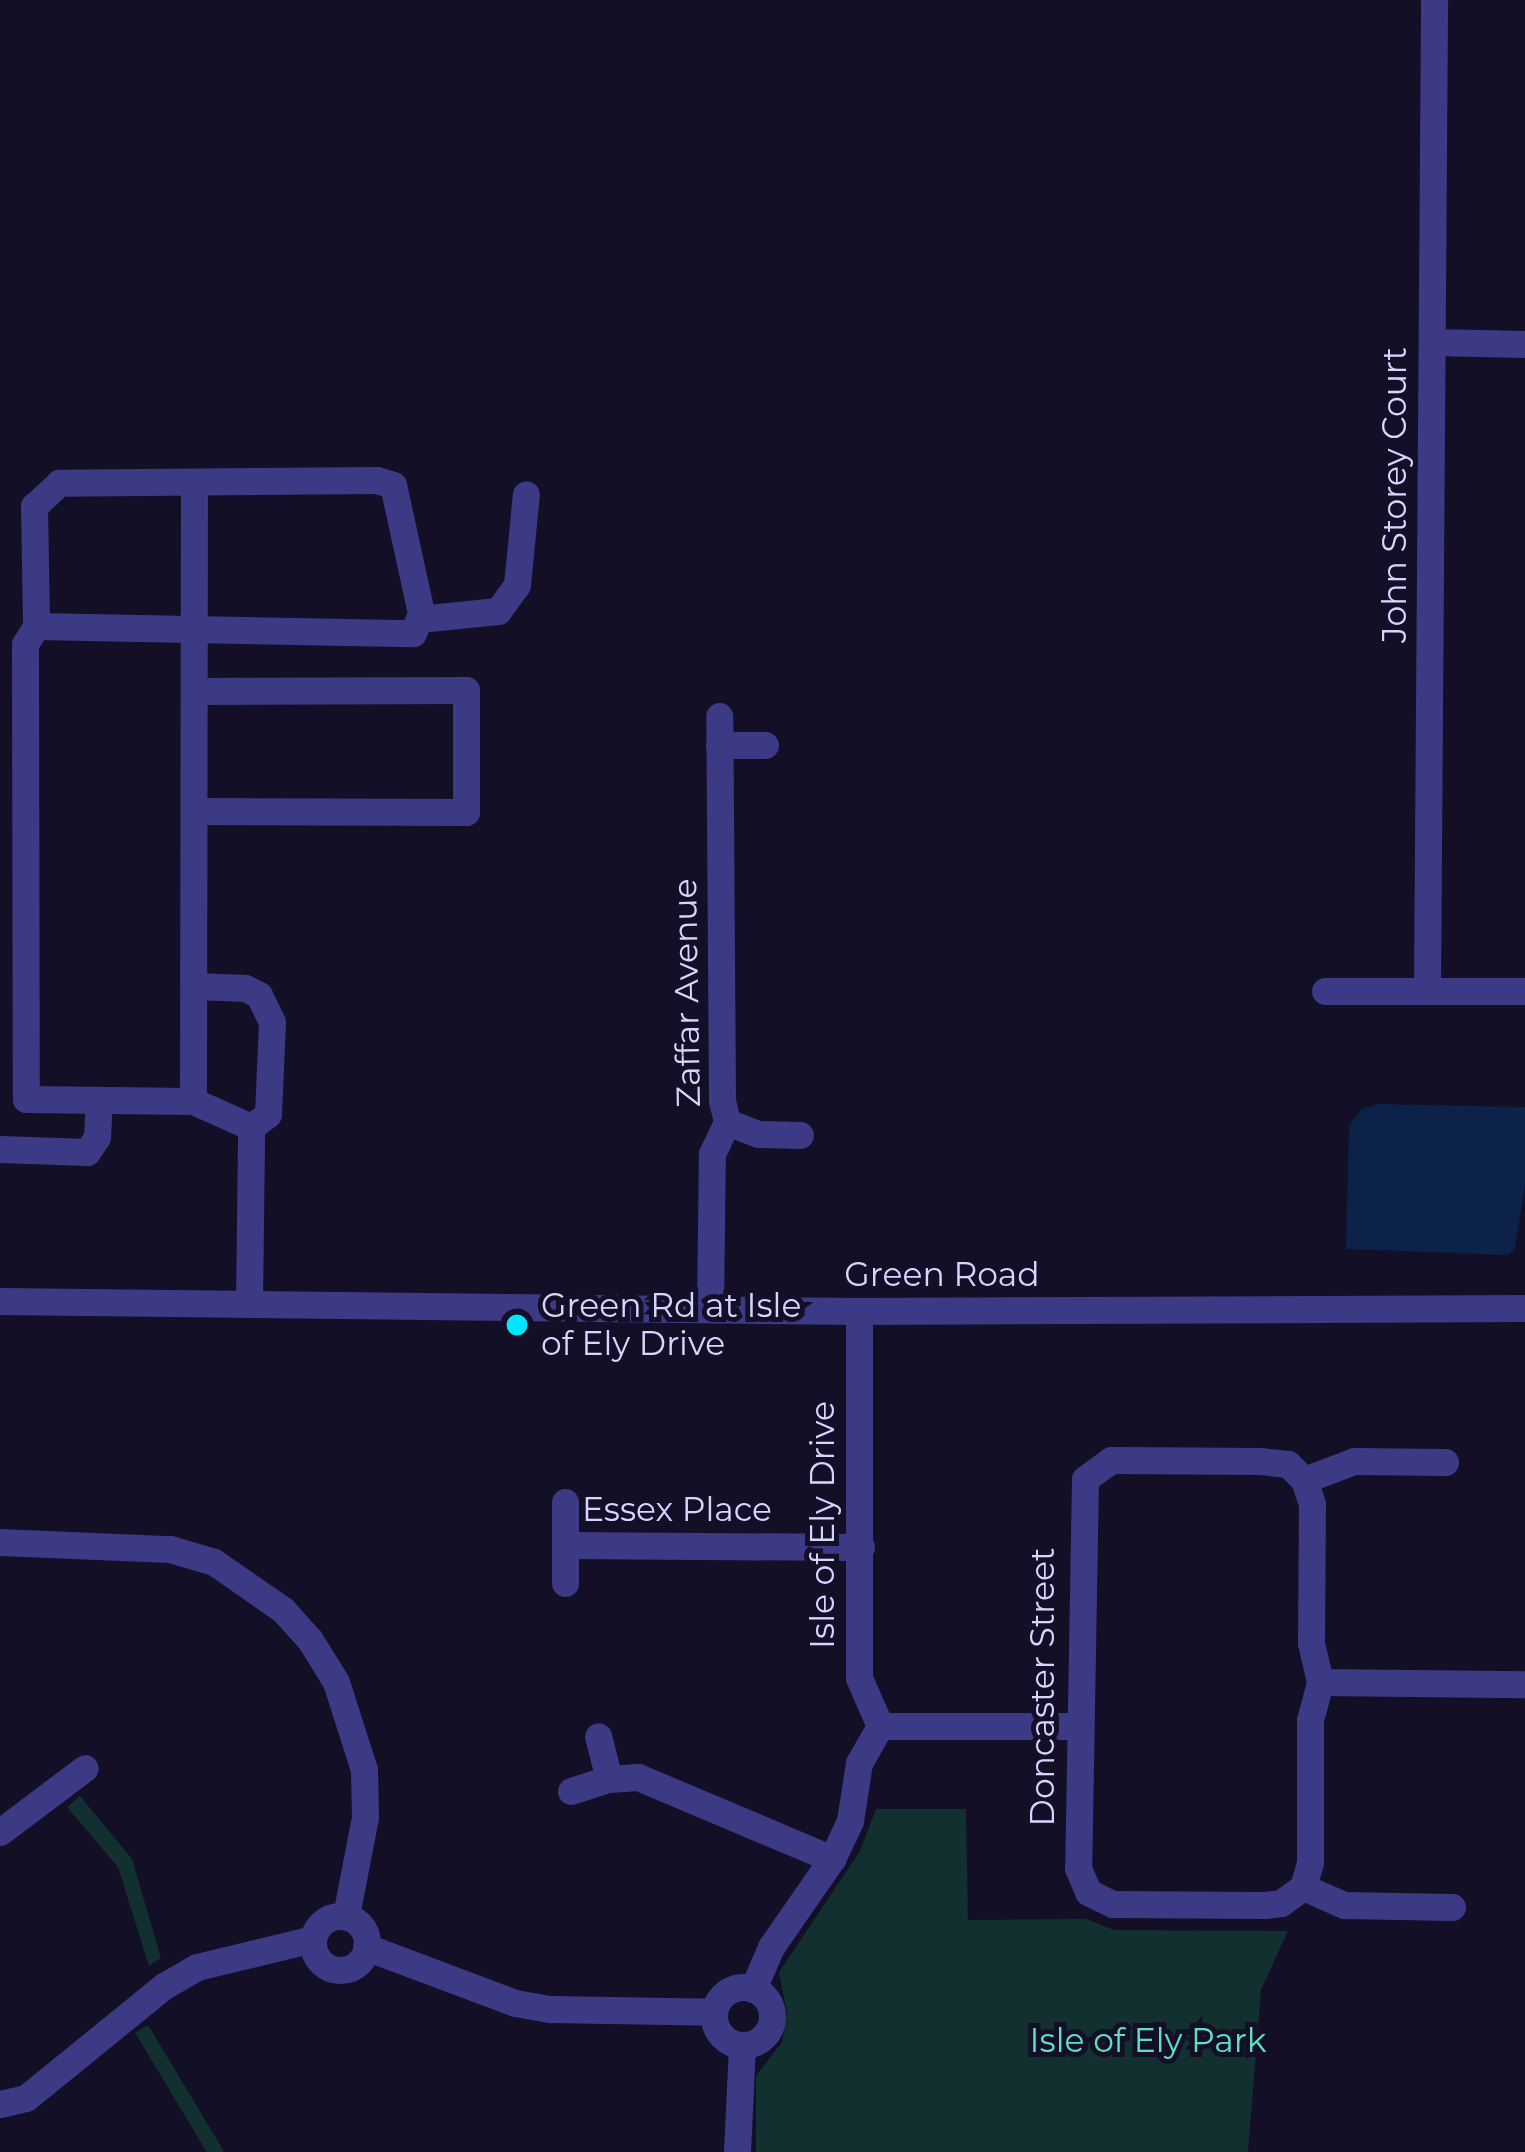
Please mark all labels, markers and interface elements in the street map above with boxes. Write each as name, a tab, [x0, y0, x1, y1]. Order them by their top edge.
street label: John Storey Court	[1375, 347, 1415, 643]
street label: Zaffar Avenue	[665, 878, 709, 1108]
street label: Green Road	[844, 1255, 1040, 1295]
place label: Green Rd at Isle of Ely Drive	[541, 1286, 801, 1364]
marker: Green Rd at Isle of Ely Drive	[504, 1312, 530, 1338]
street label: Isle of Ely Drive	[803, 1401, 843, 1649]
street label: Essex Place	[582, 1490, 772, 1530]
street label: Doncaster Street	[1023, 1548, 1063, 1826]
park label: Isle of Ely Park	[1030, 2021, 1266, 2061]

